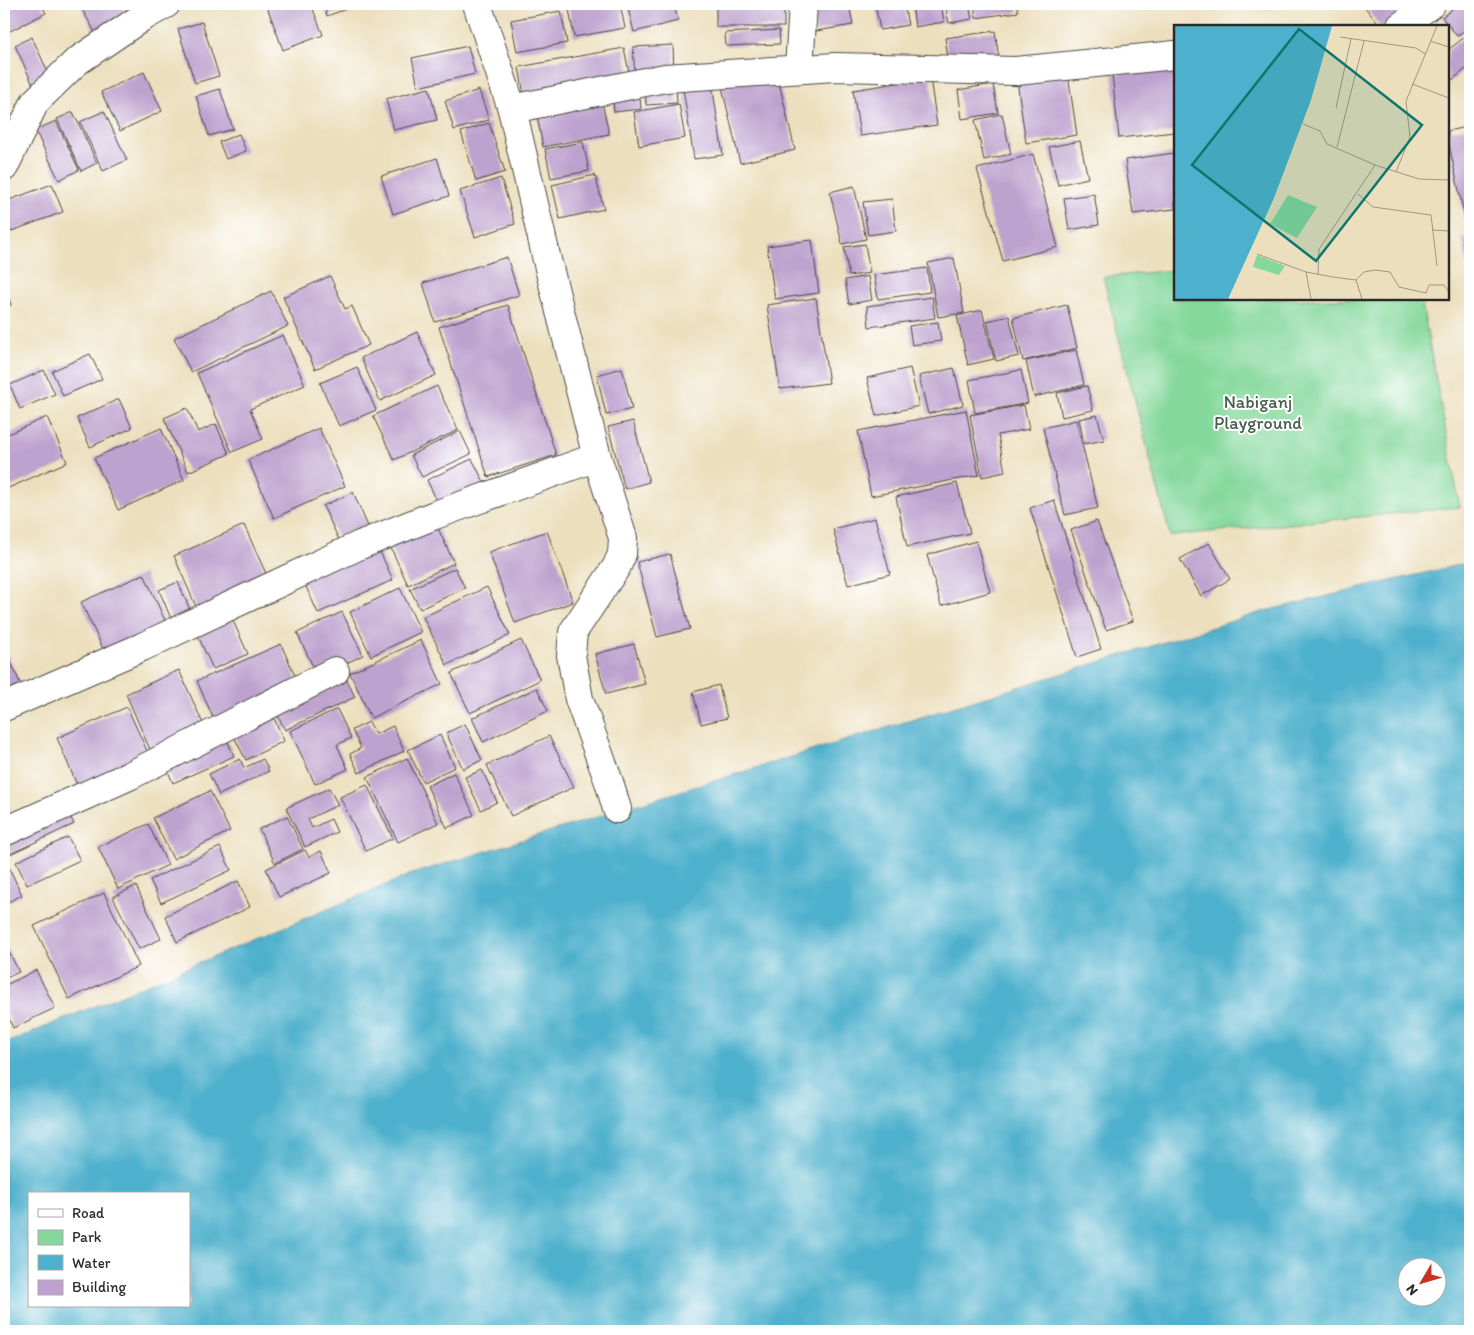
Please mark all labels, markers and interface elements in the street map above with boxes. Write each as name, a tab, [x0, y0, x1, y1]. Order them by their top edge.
inset map	[1174, 25, 1449, 300]
park label: Nabiganj Playground	[1214, 391, 1302, 434]
legend	[28, 1192, 190, 1308]
text: Road	[72, 1204, 105, 1222]
text: Park	[72, 1228, 102, 1246]
text: Water	[72, 1254, 111, 1272]
north arrow	[1396, 1258, 1446, 1308]
text: Building	[72, 1278, 126, 1296]
text: N	[1403, 1281, 1422, 1299]

